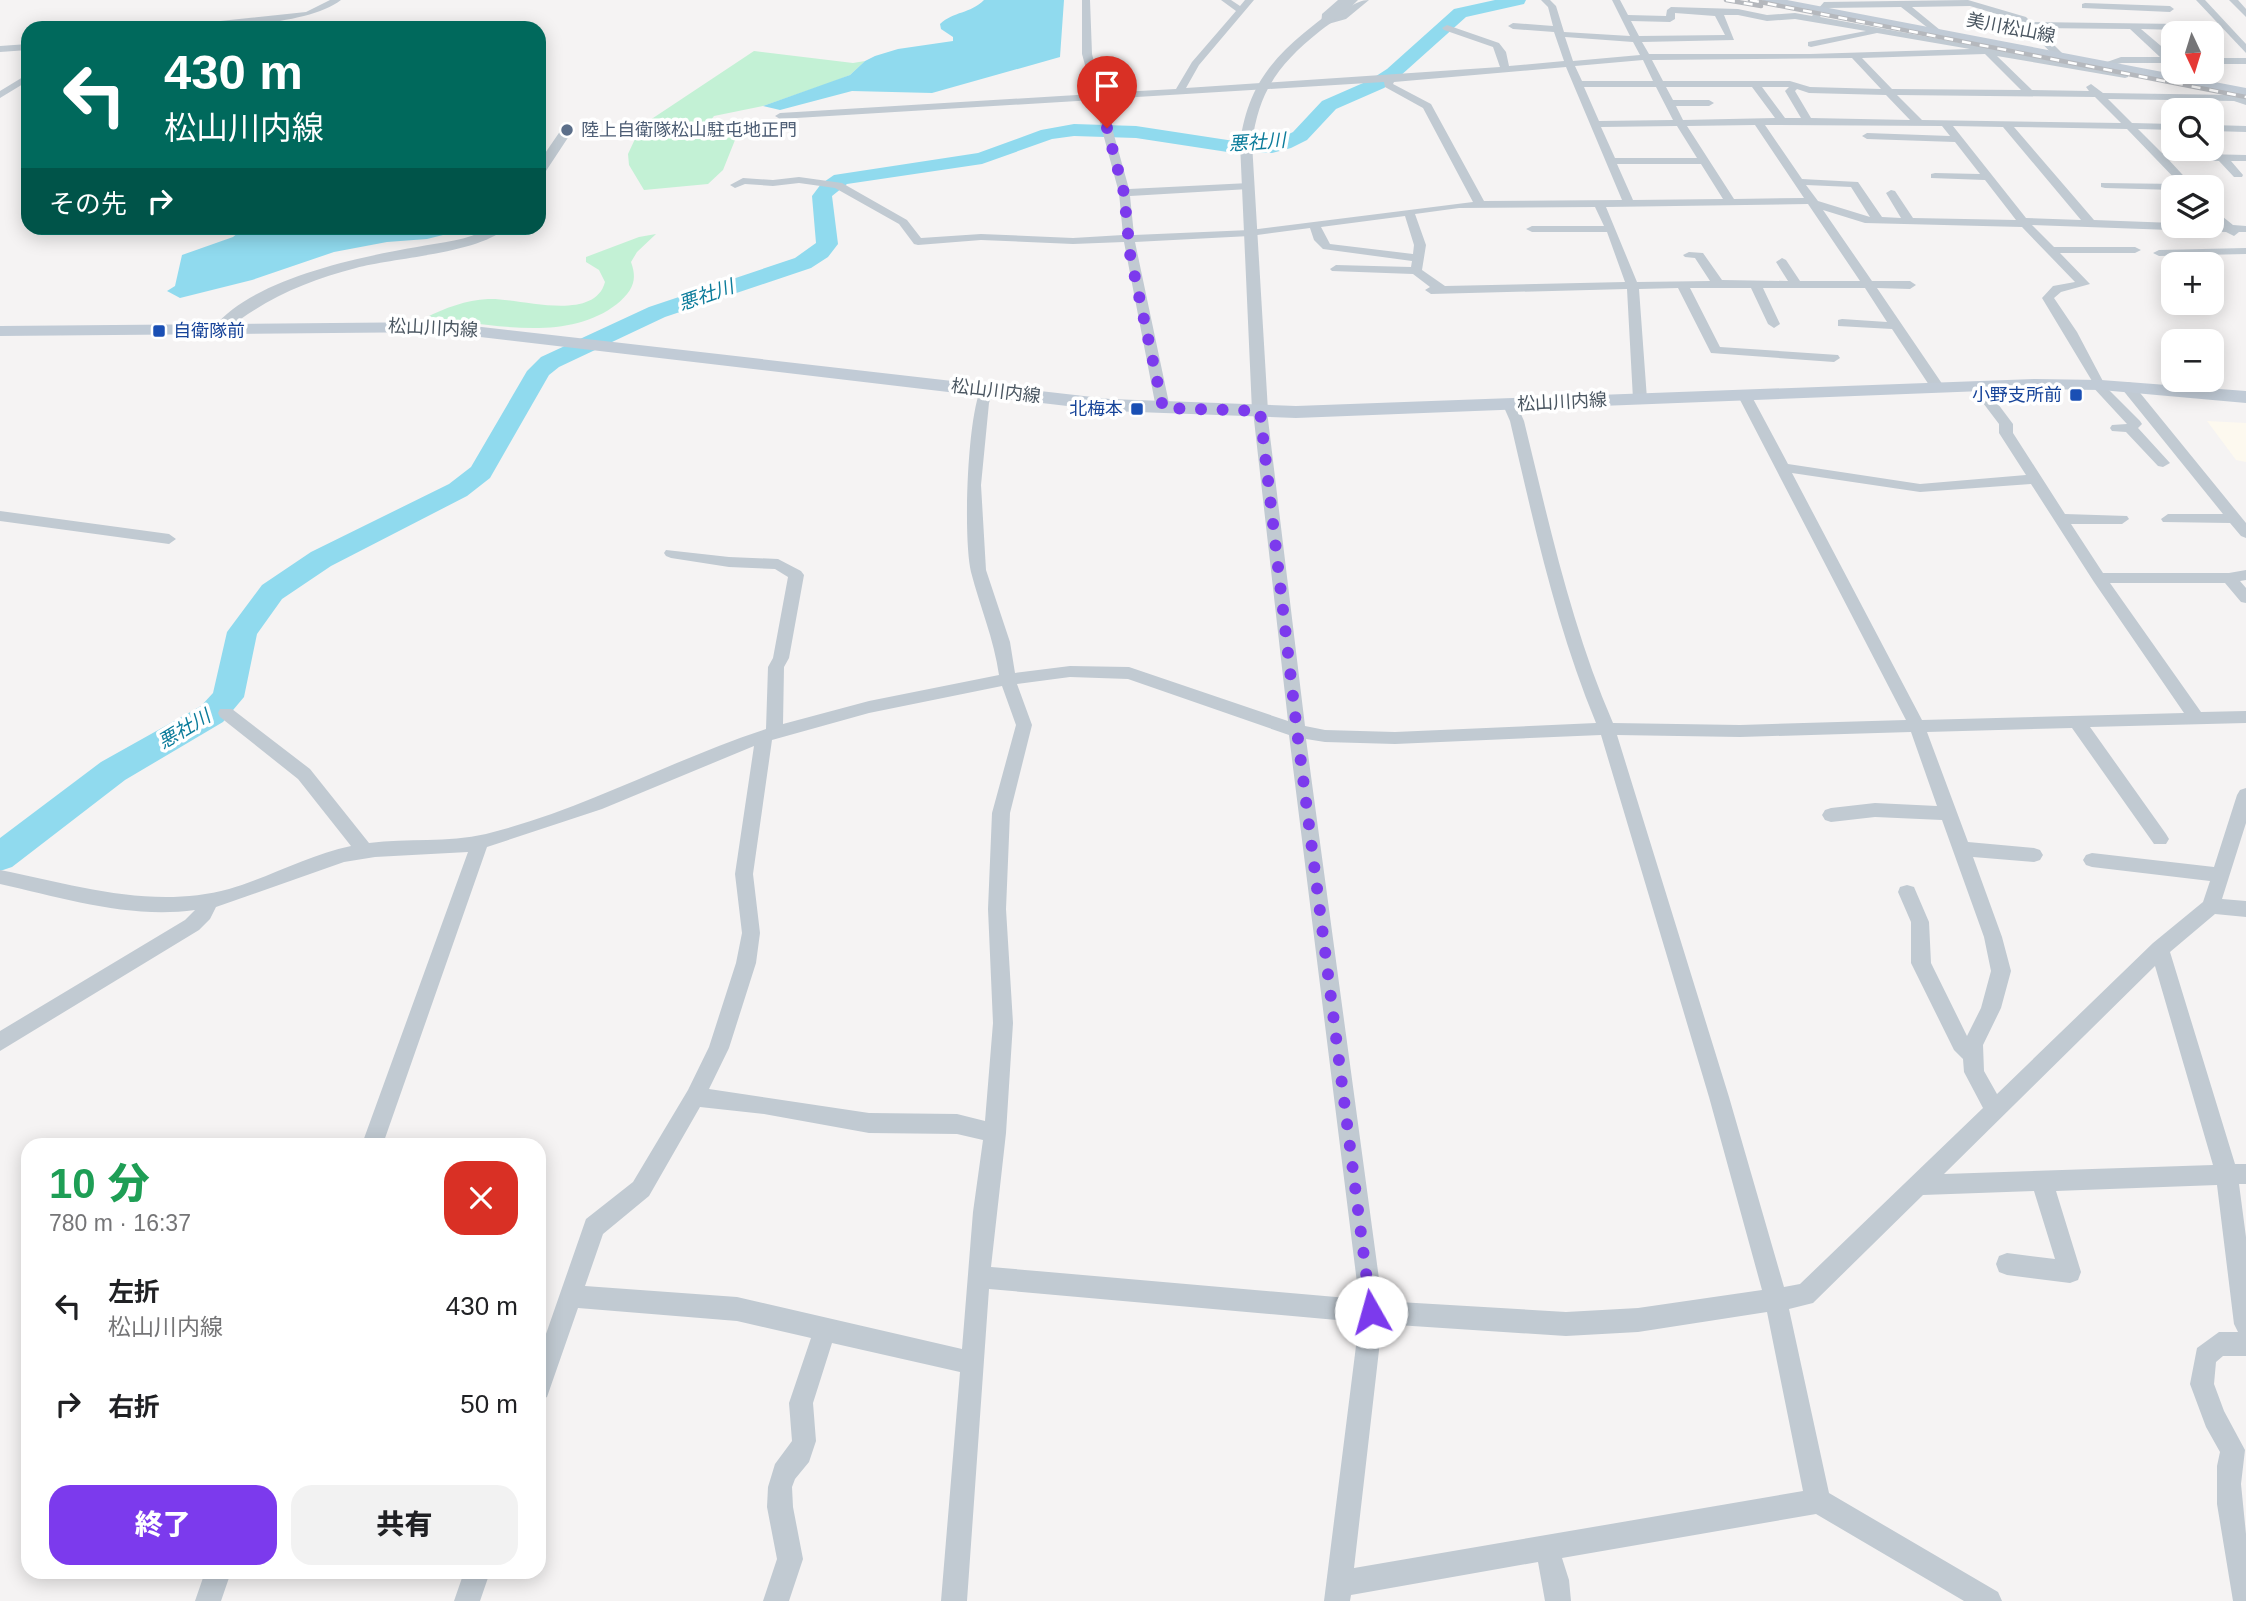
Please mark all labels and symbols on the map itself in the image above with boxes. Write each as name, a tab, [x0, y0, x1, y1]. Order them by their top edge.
street label: 美川松山線	[1965, 10, 2057, 46]
north arrow	[2161, 21, 2224, 84]
pin	[1077, 56, 1137, 128]
place label: 陸上自衛隊松山駐屯地正門	[581, 120, 797, 140]
marker: 陸上自衛隊松山駐屯地正門	[559, 122, 575, 138]
water label: 悪社川	[1228, 129, 1288, 154]
water label: 悪社川	[676, 275, 738, 314]
street label: 松山川内線	[388, 316, 478, 340]
place label: 自衛隊前	[173, 321, 245, 341]
marker: 自衛隊前	[151, 323, 167, 339]
street label: 松山川内線	[950, 376, 1042, 406]
place label: 小野支所前	[1972, 385, 2062, 405]
marker: 小野支所前	[2068, 387, 2084, 403]
street label: 松山川内線	[1517, 390, 1607, 414]
place label: 北梅本	[1069, 399, 1123, 419]
marker: 北梅本	[1129, 401, 1145, 417]
water label: 悪社川	[154, 704, 216, 753]
position arrow	[1334, 1275, 1408, 1349]

